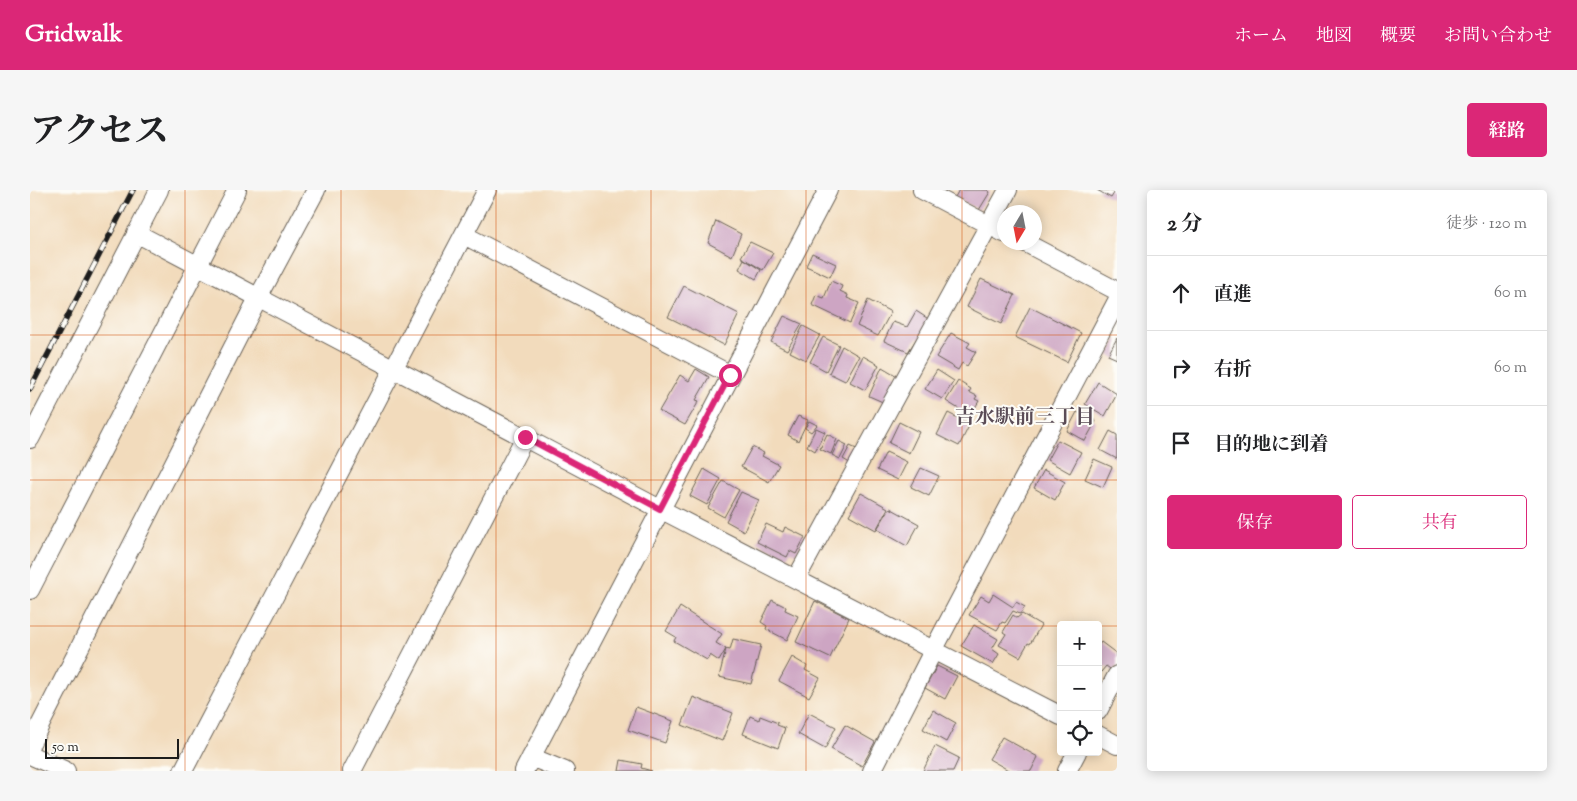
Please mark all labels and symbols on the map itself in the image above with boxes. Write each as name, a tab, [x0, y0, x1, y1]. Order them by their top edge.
north arrow	[997, 205, 1042, 250]
route start	[719, 364, 742, 387]
district label: 吉水駅前三丁目	[955, 404, 1095, 433]
route end	[514, 426, 537, 449]
scale bar	[45, 736, 179, 759]

